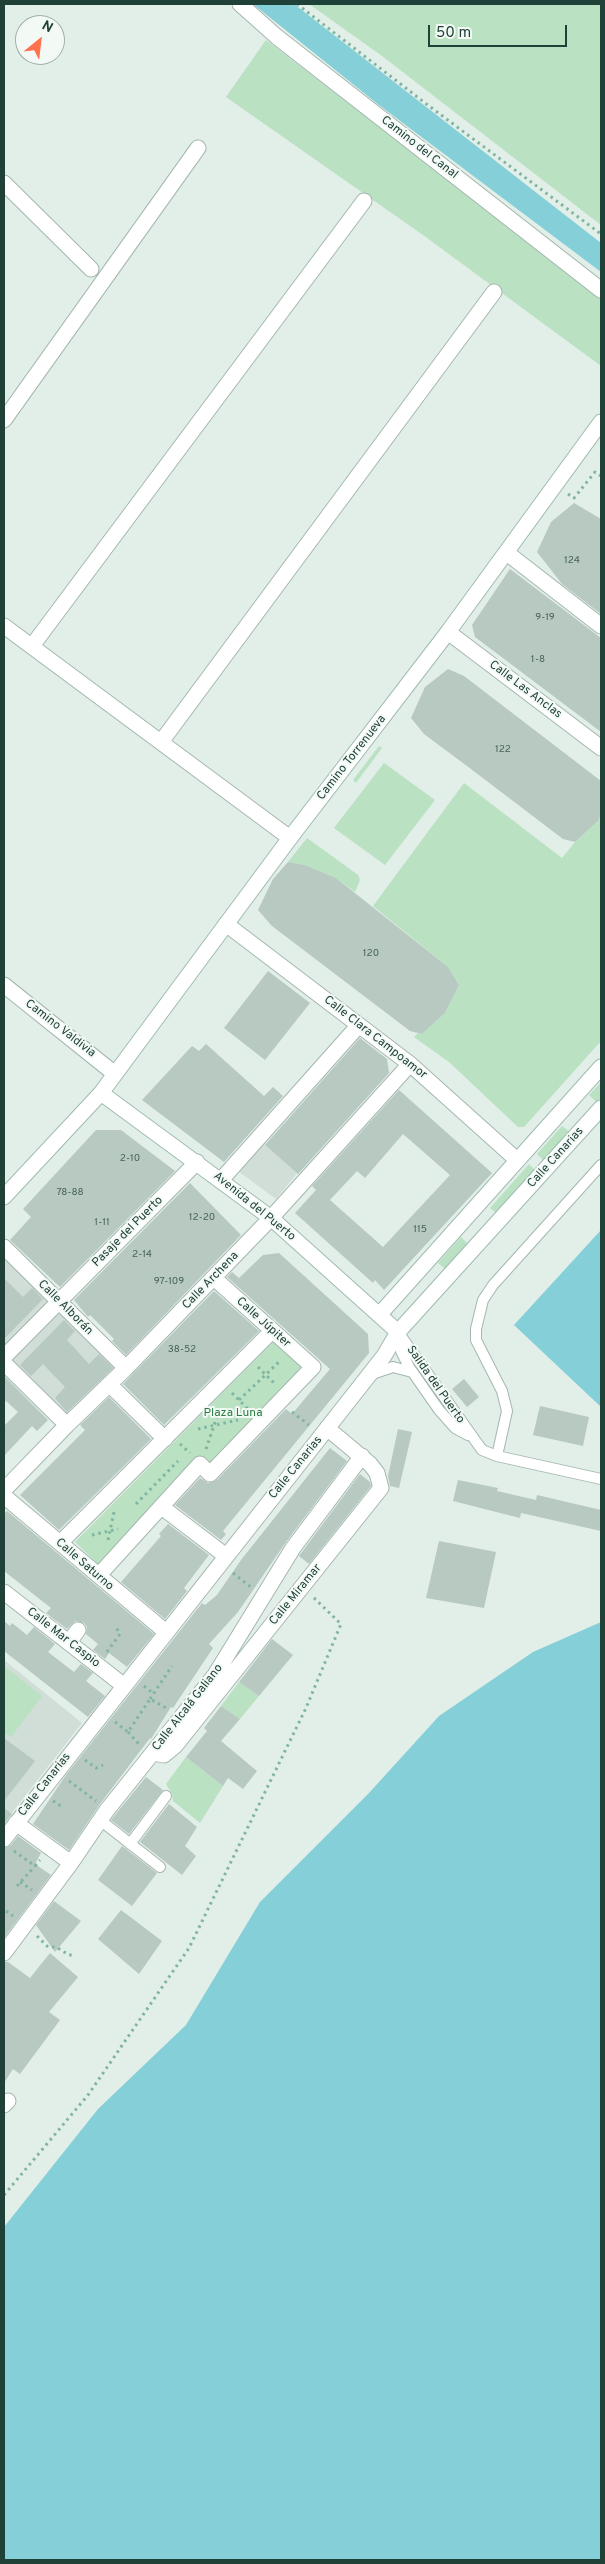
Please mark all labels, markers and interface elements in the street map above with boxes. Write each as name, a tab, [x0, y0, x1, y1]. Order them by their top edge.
north arrow	[15, 15, 65, 65]
scale bar	[430, 15, 569, 47]
text: N	[39, 17, 56, 37]
text: 50 m	[436, 24, 471, 43]
street label: Camino del Canal	[378, 114, 460, 182]
house number: 124	[564, 555, 580, 567]
house number: 9-19	[535, 612, 555, 624]
house number: 1-8	[531, 654, 545, 666]
street label: Calle Las Anclas	[486, 658, 564, 722]
street label: Camino Torrenueva	[314, 713, 390, 803]
house number: 122	[495, 744, 511, 756]
house number: 120	[363, 948, 379, 960]
street label: Calle Clara Campoamor	[320, 993, 430, 1083]
street label: Camino Valdivia	[22, 997, 98, 1061]
street label: Calle Canarias	[525, 1125, 587, 1191]
house number: 2-10	[120, 1153, 140, 1165]
street label: Avenida del Puerto	[210, 1169, 298, 1245]
house number: 78-88	[56, 1187, 84, 1199]
street label: Pasaje del Puerto	[90, 1194, 166, 1270]
house number: 12-20	[189, 1212, 215, 1224]
house number: 1-11	[94, 1217, 110, 1229]
house number: 115	[413, 1224, 427, 1236]
house number: 2-14	[132, 1249, 152, 1261]
street label: Calle Archena	[180, 1249, 242, 1313]
house number: 97-109	[154, 1276, 184, 1288]
street label: Calle Alborán	[34, 1277, 96, 1339]
street label: Calle Júpiter	[233, 1295, 293, 1351]
street label: Salida del Puerto	[403, 1343, 467, 1427]
house number: 38-52	[168, 1344, 196, 1356]
park label: Plaza Luna	[204, 1407, 262, 1421]
street label: Calle Canarias	[266, 1434, 326, 1502]
street label: Calle Saturno	[52, 1536, 116, 1594]
street label: Calle Miramar	[267, 1561, 325, 1629]
street label: Calle Mar Caspio	[23, 1605, 103, 1671]
street label: Calle Alcalá Galiano	[150, 1662, 226, 1754]
street label: Calle Canarias	[16, 1750, 74, 1820]

